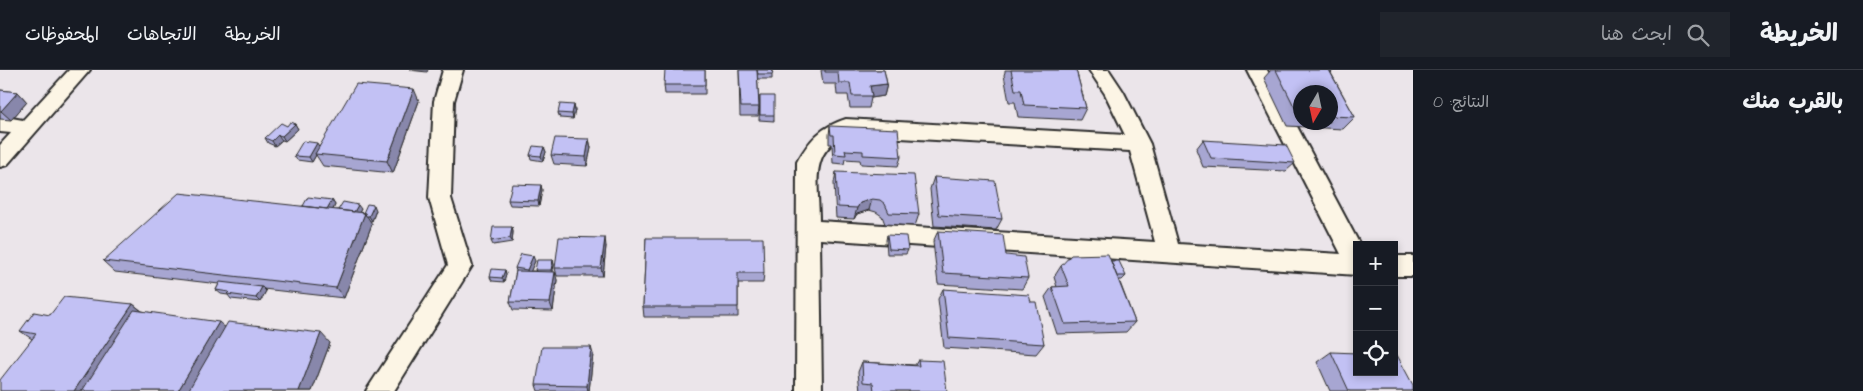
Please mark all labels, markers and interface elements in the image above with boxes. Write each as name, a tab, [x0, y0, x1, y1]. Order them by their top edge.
search box	[1380, 12, 1730, 57]
text: الخريطة	[1760, 17, 1838, 51]
text: ابحث هنا	[1601, 21, 1672, 48]
icon: search	[1684, 21, 1712, 49]
text: المحفوظات	[25, 22, 99, 47]
text: الاتجاهات	[127, 22, 197, 47]
text: الخريطة	[225, 22, 281, 47]
north arrow	[1293, 85, 1338, 130]
text: بالقرب منك	[1742, 87, 1843, 116]
text: النتائج: 0	[1433, 91, 1489, 113]
map controls	[1353, 241, 1398, 376]
button: +	[1353, 241, 1398, 286]
button: −	[1353, 286, 1398, 331]
button: locate	[1353, 331, 1398, 376]

